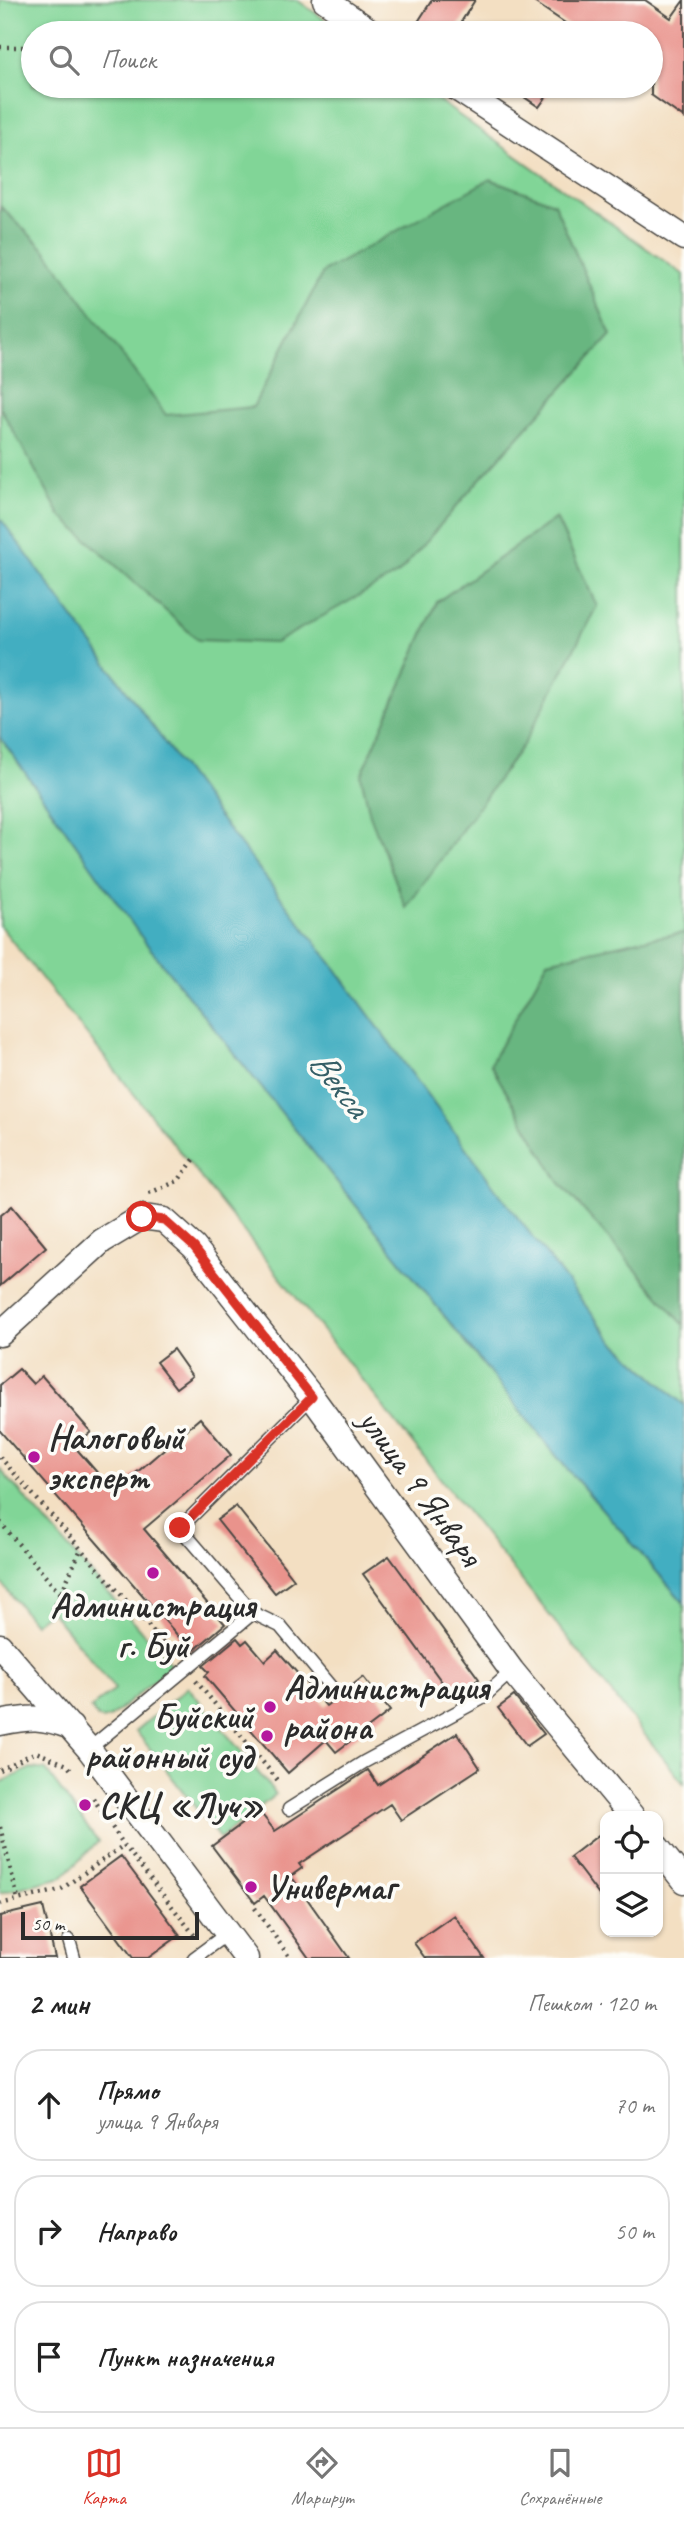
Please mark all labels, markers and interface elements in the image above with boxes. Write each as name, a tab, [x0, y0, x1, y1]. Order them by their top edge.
search box	[21, 21, 663, 98]
icon: search	[45, 41, 83, 79]
text: Поиск	[101, 43, 156, 76]
water label: Векса	[299, 1040, 382, 1129]
route start	[126, 1201, 157, 1232]
street label: улица 9 Января	[347, 1398, 494, 1576]
place label: Налоговый эксперт	[48, 1415, 186, 1500]
marker: Налоговый эксперт	[26, 1449, 42, 1465]
route end	[164, 1512, 195, 1543]
marker: Администрация г. Буй	[145, 1565, 161, 1581]
place label: Администрация г. Буй	[51, 1583, 258, 1668]
place label: Администрация района	[284, 1665, 491, 1750]
place label: Буйский районный суд	[86, 1694, 256, 1779]
marker: Администрация района	[262, 1699, 278, 1715]
marker: Буйский районный суд	[259, 1728, 275, 1744]
place label: СКЦ «Луч»	[99, 1783, 263, 1828]
marker: СКЦ «Луч»	[77, 1797, 93, 1813]
map controls	[600, 1811, 663, 1937]
button: locate	[600, 1811, 663, 1874]
place label: Универмаг	[265, 1865, 400, 1910]
button: layers	[600, 1874, 663, 1937]
marker: Универмаг	[243, 1879, 259, 1895]
scale bar	[21, 1909, 200, 1941]
text: 50 m	[32, 1912, 64, 1936]
text: 2 мин	[28, 1985, 89, 2023]
text: Пешком · 120 m	[528, 1989, 656, 2018]
text: Прямо	[97, 2074, 159, 2107]
icon: ahead	[30, 2086, 68, 2124]
text: 70 m	[615, 2091, 654, 2120]
text: улица 9 Января	[97, 2107, 217, 2136]
icon: right	[30, 2212, 68, 2250]
text: Направо	[97, 2215, 176, 2248]
text: 50 m	[615, 2217, 654, 2246]
icon: arrive	[30, 2338, 68, 2376]
text: Пункт назначения	[97, 2341, 273, 2374]
tab: Карта	[83, 2444, 126, 2510]
tab: Маршрут	[291, 2444, 354, 2510]
tab: Сохранённые	[519, 2444, 601, 2510]

